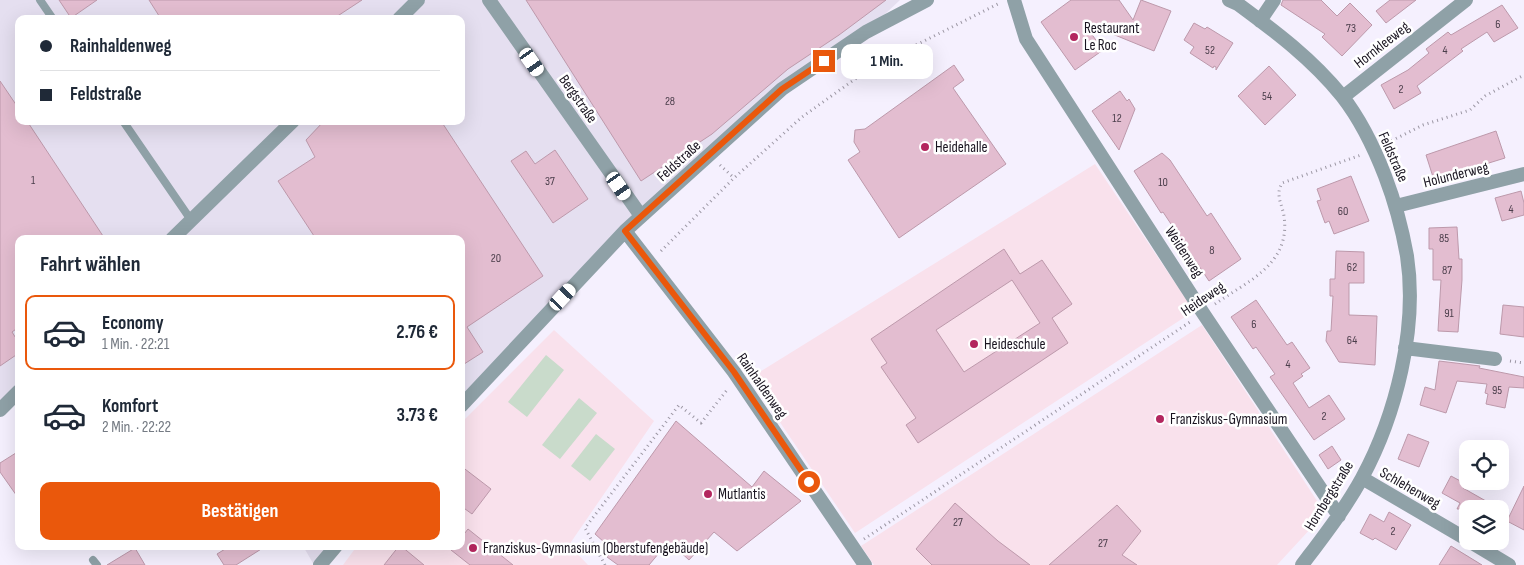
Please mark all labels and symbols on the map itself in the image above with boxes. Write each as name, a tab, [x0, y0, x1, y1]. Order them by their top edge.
street label: Hornkleeweg	[1350, 17, 1414, 73]
house number: 6	[1495, 17, 1501, 32]
place label: Restaurant Le Roc	[1084, 19, 1140, 55]
house number: 73	[1346, 21, 1356, 36]
marker: Restaurant Le Roc	[1068, 31, 1080, 43]
house number: 52	[1205, 43, 1215, 58]
house number: 4	[1442, 43, 1448, 58]
callout: 1 Min.	[842, 44, 934, 78]
car	[517, 45, 546, 79]
route end	[813, 50, 835, 72]
street label: Bergstraße	[555, 71, 601, 127]
house number: 2	[1399, 82, 1404, 97]
house number: 54	[1262, 89, 1272, 104]
house number: 28	[665, 94, 675, 109]
house number: 12	[1112, 111, 1122, 126]
street label: Feldstraße	[1374, 129, 1412, 185]
street label: Feldstraße	[653, 136, 705, 186]
place label: Heidehalle	[935, 138, 988, 157]
marker: Heidehalle	[919, 141, 931, 153]
street label: Holunderweg	[1421, 158, 1491, 192]
car	[604, 169, 633, 203]
house number: 1	[31, 173, 36, 188]
house number: 37	[545, 174, 555, 189]
house number: 10	[1158, 175, 1168, 190]
house number: 4	[1508, 202, 1514, 217]
house number: 60	[1338, 204, 1348, 219]
street label: Weidenweg	[1160, 223, 1208, 281]
house number: 85	[1439, 231, 1449, 246]
house number: 8	[1209, 243, 1215, 258]
house number: 20	[491, 251, 501, 266]
house number: 62	[1347, 260, 1357, 275]
house number: 87	[1442, 263, 1452, 278]
street label: Heideweg	[1177, 277, 1229, 321]
car	[547, 281, 578, 313]
house number: 91	[1444, 306, 1455, 321]
house number: 6	[1251, 317, 1257, 332]
house number: 64	[1347, 333, 1357, 348]
place label: Heideschule	[984, 335, 1046, 354]
marker: Heideschule	[968, 338, 980, 350]
street label: Rainhaldenweg	[732, 350, 792, 422]
house number: 4	[1285, 357, 1291, 372]
house number: 95	[1492, 383, 1502, 398]
house number: 2	[1322, 409, 1327, 424]
place label: Franziskus-Gymnasium	[1170, 410, 1287, 429]
marker: Franziskus-Gymnasium	[1154, 413, 1166, 425]
street label: Hornbergstraße	[1300, 458, 1358, 534]
street label: Schlehenweg	[1376, 463, 1444, 513]
route start	[798, 471, 820, 493]
place label: Mutlantis	[718, 485, 766, 504]
marker: Mutlantis	[702, 488, 714, 500]
house number: 27	[953, 515, 963, 530]
house number: 2	[1391, 524, 1396, 539]
house number: 27	[1098, 536, 1108, 551]
place label: Franziskus-Gymnasium (Oberstufengebäude)	[483, 539, 708, 558]
marker: Franziskus-Gymnasium (Oberstufengebäude)	[467, 542, 479, 554]

